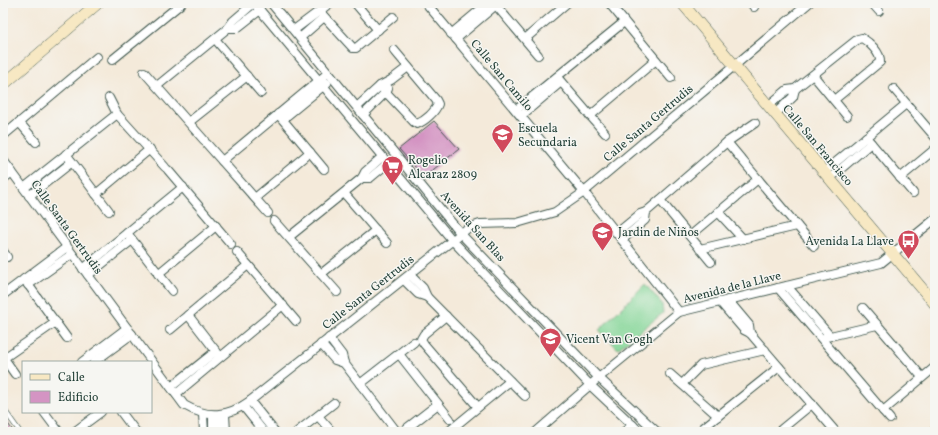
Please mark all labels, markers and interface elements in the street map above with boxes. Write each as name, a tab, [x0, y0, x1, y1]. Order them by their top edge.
street label: Calle San Camilo	[466, 36, 536, 115]
street label: Calle Santa Gertrudis	[600, 81, 697, 166]
street label: Calle San Francisco	[778, 102, 856, 190]
place label: Escuela Secundaria	[518, 121, 577, 151]
school or university icon: Escuela Secundaria	[490, 122, 516, 155]
place label: Rogelio Alcaraz 2809	[408, 153, 477, 183]
supermarket icon: Rogelio Alcaraz 2809	[380, 154, 406, 187]
street label: Calle Santa Gertrudis	[27, 177, 106, 278]
street label: Avenida San Blas	[436, 188, 508, 265]
school or university icon: Jardin de Niños	[590, 219, 616, 252]
place label: Jardin de Niños	[618, 225, 699, 241]
bus stop icon: Avenida La Llave	[896, 228, 922, 261]
place label: Avenida La Llave	[806, 234, 894, 250]
street label: Calle Santa Gertrudis	[319, 252, 418, 334]
street label: Avenida de la Llave	[682, 268, 783, 308]
school or university icon: Vicent Van Gogh	[537, 326, 563, 359]
place label: Vicent Van Gogh	[566, 332, 653, 348]
legend	[22, 361, 152, 413]
text: Calle	[58, 370, 85, 386]
text: Edificio	[58, 390, 98, 406]

